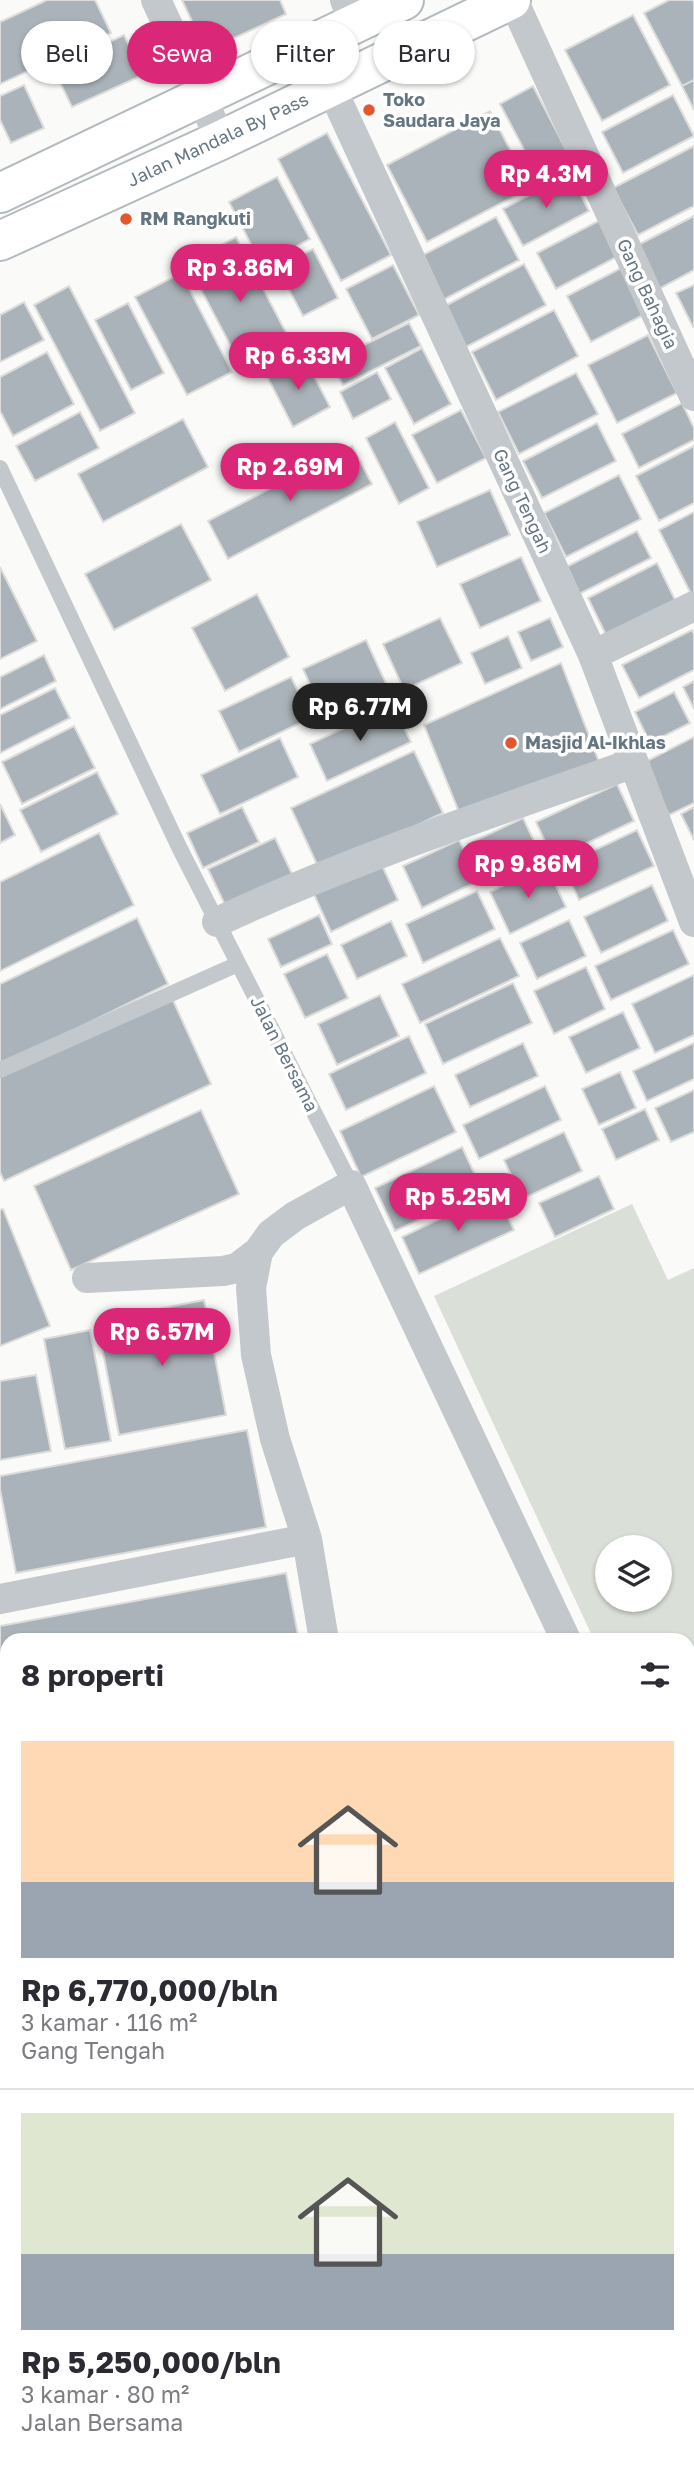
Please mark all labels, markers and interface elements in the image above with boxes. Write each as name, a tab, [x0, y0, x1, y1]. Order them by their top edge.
chip: Beli	[21, 21, 113, 84]
chip: Sewa	[127, 21, 237, 84]
chip: Filter	[251, 21, 359, 84]
chip: Baru	[373, 21, 475, 84]
street label: Jalan Mandala By Pass	[123, 87, 312, 191]
place label: Toko Saudara Jaya	[383, 88, 500, 131]
marker: Toko Saudara Jaya	[361, 102, 377, 118]
pin: Rp 4.3M	[481, 150, 611, 210]
text: Rp 4.3M	[500, 159, 592, 187]
place label: RM Rangkuti	[140, 207, 251, 229]
marker: RM Rangkuti	[118, 211, 134, 227]
street label: Gang Bahagia	[613, 235, 683, 352]
pin: Rp 3.86M	[168, 244, 312, 304]
text: Rp 3.86M	[186, 253, 294, 281]
pin: Rp 6.33M	[226, 332, 370, 392]
text: Rp 6.33M	[245, 341, 351, 369]
pin: Rp 2.69M	[218, 444, 362, 503]
street label: Gang Tengah	[489, 445, 557, 556]
text: Rp 2.69M	[237, 452, 343, 480]
pin: Rp 6.77M	[288, 684, 432, 743]
text: Rp 6.77M	[308, 692, 412, 720]
place label: Masjid Al-Ikhlas	[525, 731, 666, 753]
marker: Masjid Al-Ikhlas	[503, 735, 519, 751]
pin: Rp 9.86M	[456, 841, 600, 900]
text: Rp 9.86M	[474, 849, 582, 877]
street label: Jalan Bersama	[246, 992, 324, 1115]
pin: Rp 5.25M	[386, 1174, 530, 1233]
text: Rp 5.25M	[405, 1182, 511, 1210]
pin: Rp 6.57M	[90, 1308, 234, 1368]
text: Rp 6.57M	[110, 1317, 214, 1345]
map controls	[595, 1535, 672, 1612]
button: layers	[595, 1535, 672, 1612]
icon: filters	[636, 1656, 674, 1694]
text: 8 properti	[21, 1657, 164, 1693]
icon: home	[285, 1787, 411, 1913]
text: Rp 6,770,000/bln	[21, 1972, 278, 2008]
text: 3 kamar · 116 m²	[21, 2008, 197, 2036]
text: Gang Tengah	[21, 2036, 165, 2064]
icon: home	[285, 2159, 411, 2285]
text: Rp 5,250,000/bln	[21, 2344, 281, 2380]
text: 3 kamar · 80 m²	[21, 2380, 189, 2408]
text: Jalan Bersama	[21, 2408, 183, 2436]

